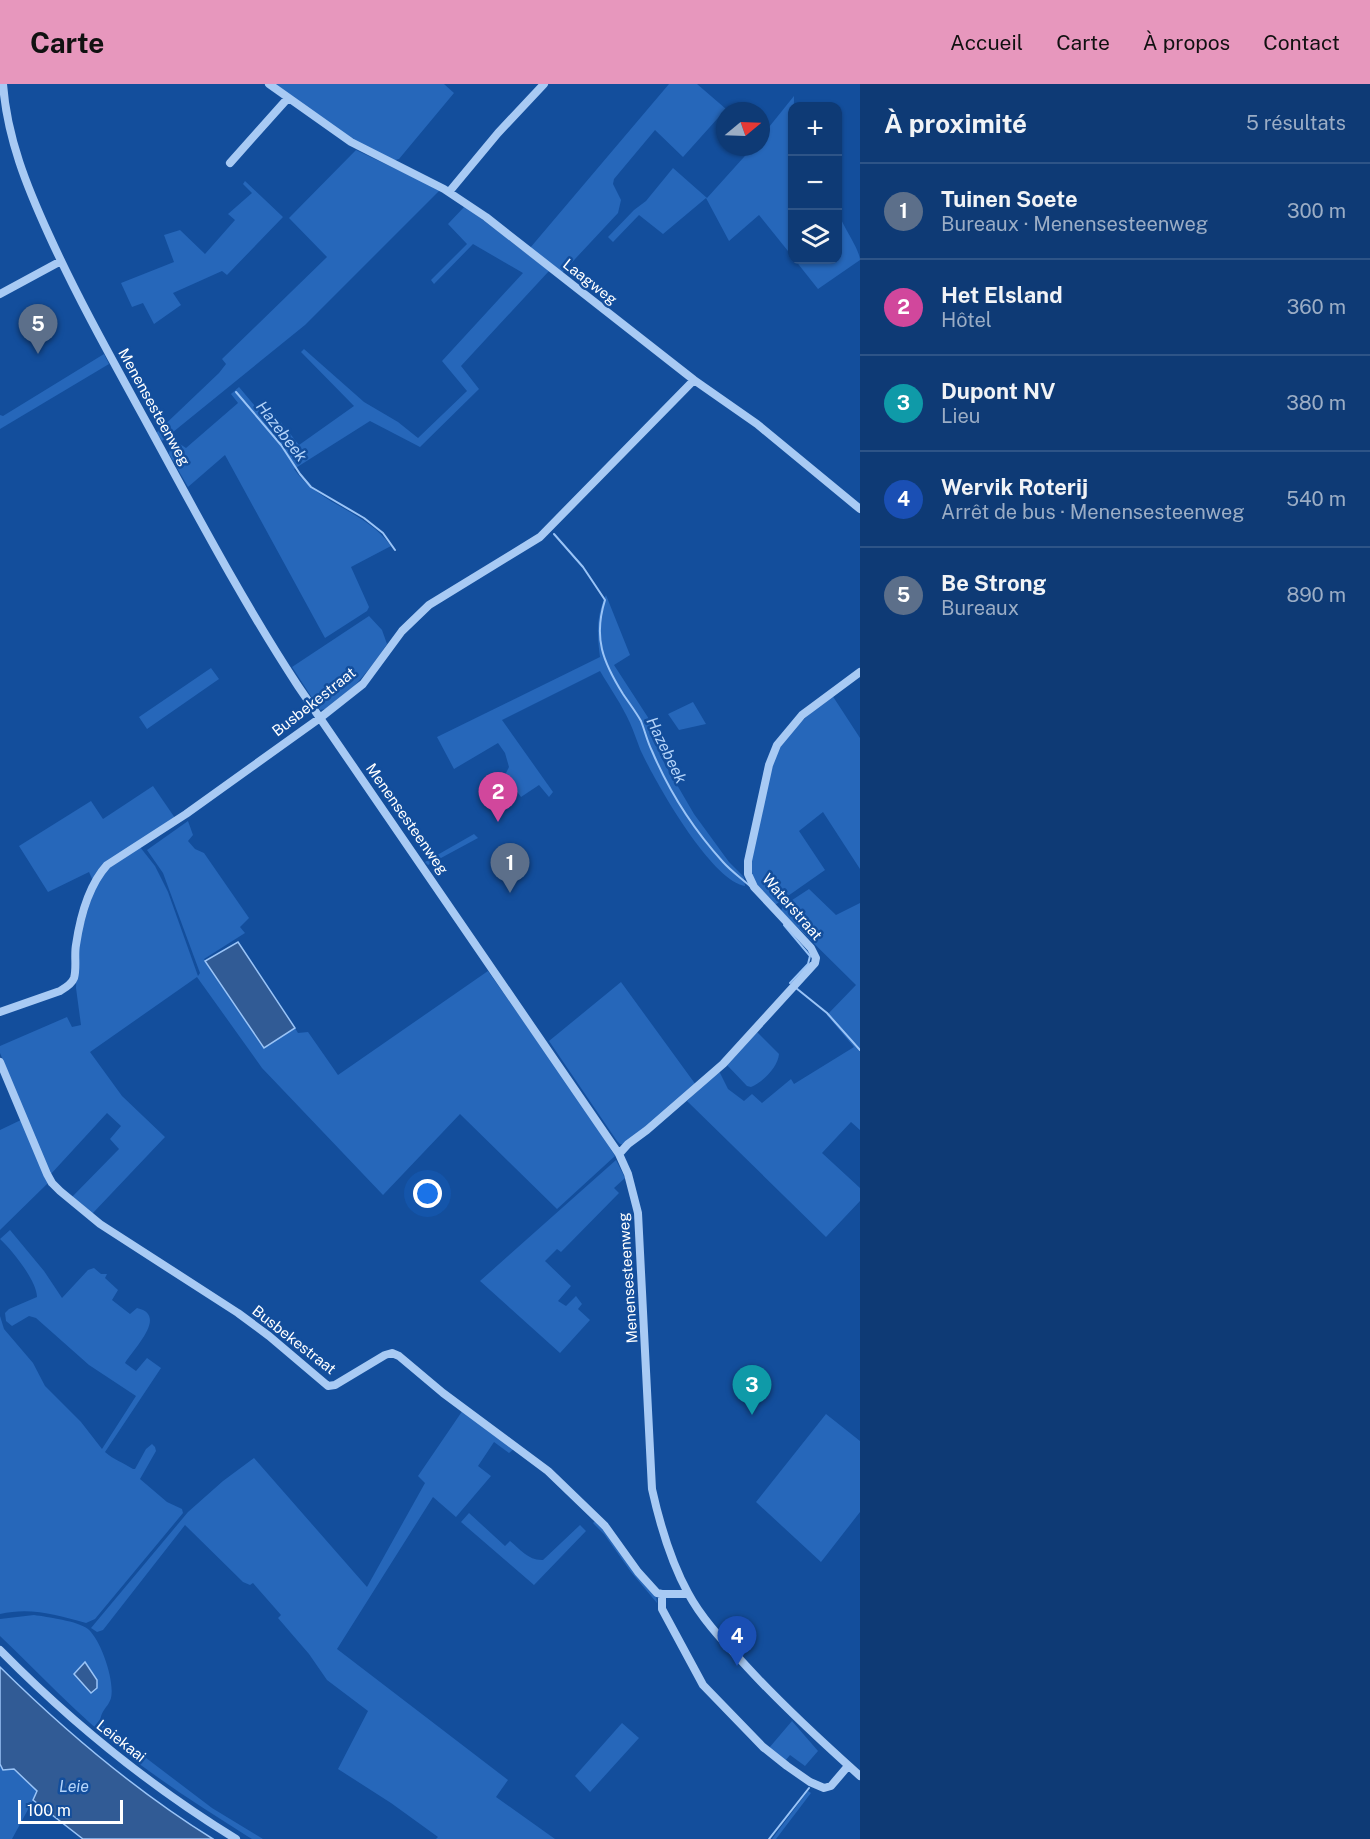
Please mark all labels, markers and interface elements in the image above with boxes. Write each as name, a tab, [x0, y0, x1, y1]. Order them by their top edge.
text: Carte	[30, 26, 104, 59]
text: Accueil	[950, 30, 1023, 55]
text: Carte	[1056, 30, 1110, 55]
text: À propos	[1143, 30, 1230, 55]
text: Contact	[1263, 30, 1340, 55]
north arrow	[716, 102, 770, 156]
map controls	[788, 102, 842, 264]
button: +	[788, 102, 842, 156]
text: À proximité	[884, 108, 1027, 139]
text: 5 résultats	[1246, 111, 1346, 135]
button: −	[788, 156, 842, 210]
text: Tuinen Soete	[941, 186, 1078, 212]
text: 1	[899, 199, 908, 223]
text: 300 m	[1287, 199, 1346, 223]
button: layers	[788, 210, 842, 264]
text: Bureaux · Menensesteenweg	[941, 212, 1208, 236]
street label: Laagweg	[560, 255, 621, 308]
text: Het Elsland	[941, 282, 1063, 308]
text: 2	[897, 295, 910, 319]
text: 360 m	[1287, 295, 1346, 319]
pin: 5	[18, 304, 57, 354]
text: Hôtel	[941, 308, 992, 332]
street label: Menensesteenweg	[115, 345, 194, 468]
text: Dupont NV	[941, 378, 1055, 404]
text: 3	[897, 391, 910, 415]
text: 380 m	[1286, 391, 1346, 415]
water label: Hazebeek	[252, 397, 311, 466]
text: Lieu	[941, 404, 980, 428]
text: Wervik Roterij	[941, 474, 1088, 500]
text: 4	[897, 487, 910, 511]
text: 540 m	[1286, 487, 1346, 511]
text: Arrêt de bus · Menensesteenweg	[941, 500, 1245, 524]
text: Be Strong	[941, 570, 1046, 596]
text: 5	[897, 583, 910, 607]
text: 890 m	[1286, 583, 1346, 607]
text: Bureaux	[941, 596, 1019, 620]
street label: Busbekestraat	[269, 664, 359, 739]
water label: Hazebeek	[642, 714, 691, 787]
street label: Menensesteenweg	[363, 760, 452, 877]
pin: 2	[478, 772, 518, 822]
pin: 1	[490, 844, 530, 893]
street label: Waterstraat	[759, 870, 826, 943]
your location	[413, 1179, 442, 1208]
street label: Menensesteenweg	[614, 1212, 641, 1344]
street label: Busbekestraat	[249, 1302, 340, 1378]
pin: 3	[732, 1366, 771, 1415]
pin: 4	[718, 1616, 756, 1666]
street label: Leiekaai	[93, 1716, 149, 1765]
water label: Leie	[59, 1777, 89, 1796]
scale bar	[18, 1797, 123, 1824]
text: 100 m	[27, 1801, 71, 1820]

